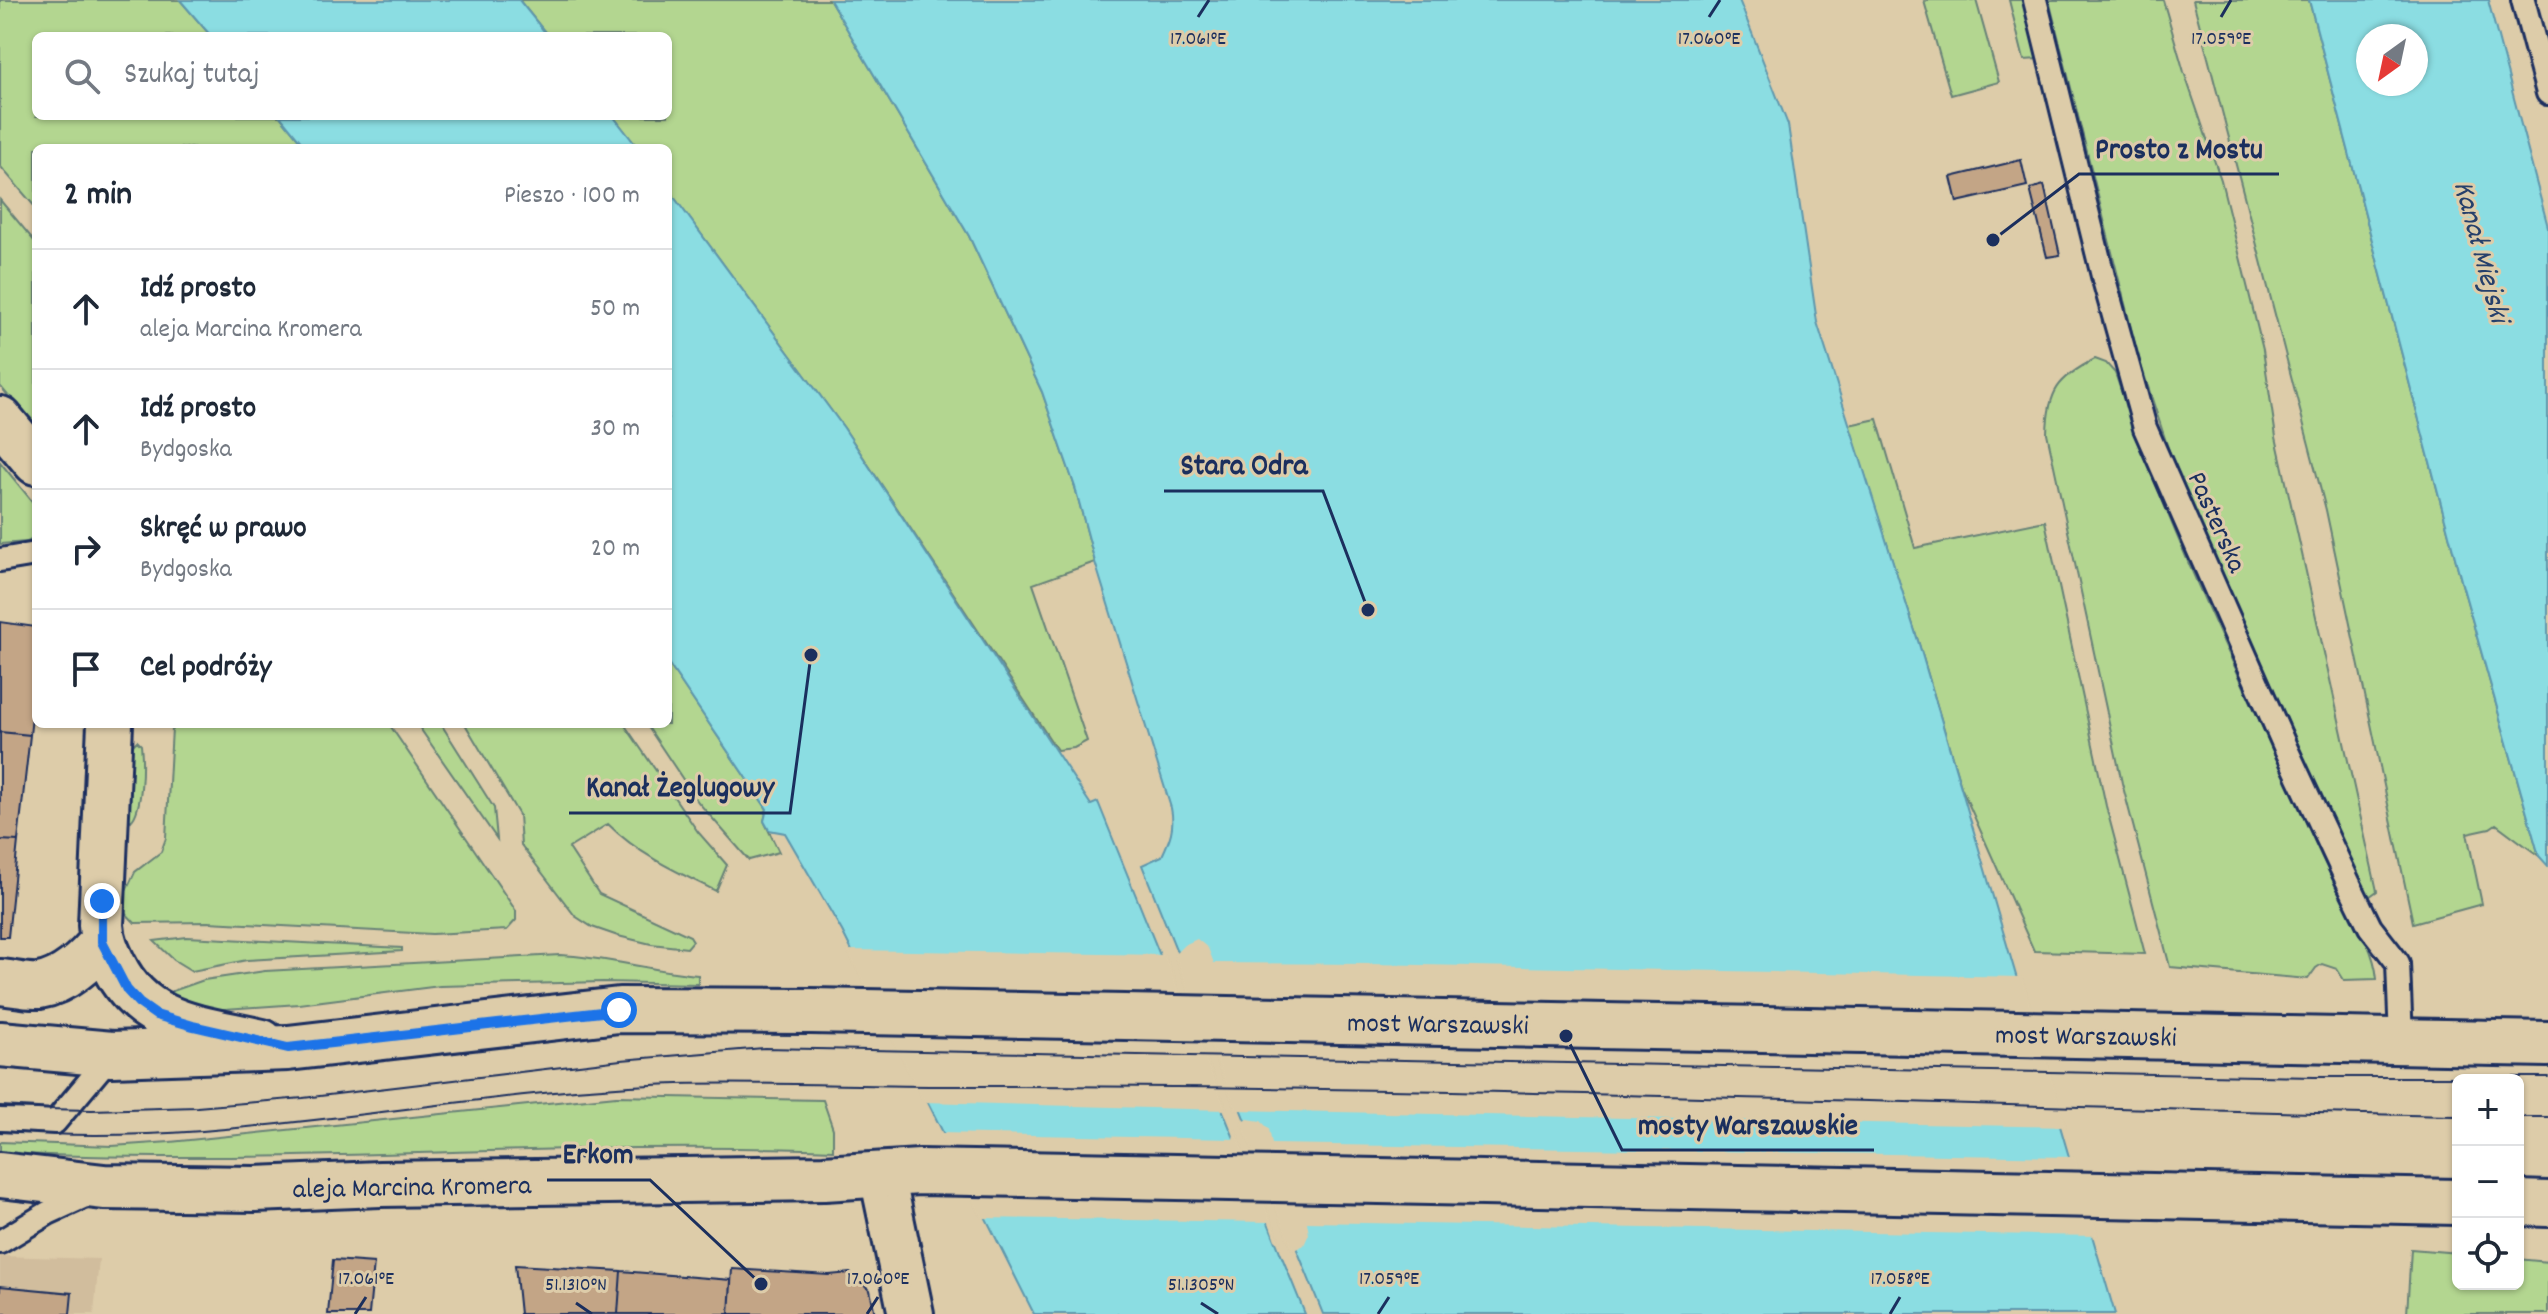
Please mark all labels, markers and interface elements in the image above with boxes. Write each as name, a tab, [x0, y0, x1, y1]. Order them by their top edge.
north arrow	[2356, 24, 2428, 96]
text: 17.061°E	[1170, 26, 1226, 54]
text: 17.060°E	[1678, 26, 1740, 54]
text: 17.059°E	[2191, 26, 2251, 54]
search box	[32, 32, 672, 120]
icon: search	[60, 54, 104, 98]
text: Szukaj tutaj	[124, 55, 260, 98]
callout: Prosto z Mostu	[2079, 120, 2279, 174]
text: Prosto z Mostu	[2095, 131, 2263, 174]
text: 2 min	[64, 172, 132, 221]
water label: Kanał Miejski	[2439, 177, 2519, 332]
text: Pieszo · 100 m	[504, 178, 640, 215]
text: Idź prosto	[140, 269, 256, 312]
icon: ahead	[64, 287, 108, 331]
text: 50 m	[590, 291, 640, 328]
text: aleja Marcina Kromera	[140, 312, 362, 349]
text: Idź prosto	[140, 389, 256, 432]
icon: ahead	[64, 407, 108, 451]
text: 30 m	[590, 411, 640, 448]
text: Bydgoska	[140, 432, 232, 469]
callout: Stara Odra	[1164, 437, 1323, 491]
text: Stara Odra	[1181, 447, 1308, 490]
street label: Pasterska	[2174, 466, 2255, 581]
text: Skręć w prawo	[140, 509, 307, 552]
icon: right	[64, 527, 108, 571]
text: 20 m	[591, 531, 640, 568]
text: Bydgoska	[140, 552, 232, 589]
icon: arrive	[64, 647, 108, 691]
text: Cel podróży	[140, 648, 271, 691]
callout: Kanał Żeglugowy	[569, 759, 790, 813]
text: Kanał Żeglugowy	[586, 769, 776, 812]
route end	[84, 883, 120, 919]
route start	[601, 992, 637, 1028]
street label: most Warszawski	[1347, 1005, 1529, 1049]
street label: most Warszawski	[1995, 1017, 2177, 1061]
map controls	[2452, 1074, 2524, 1290]
button: +	[2452, 1074, 2524, 1146]
callout: mosty Warszawskie	[1622, 1096, 1874, 1150]
text: mosty Warszawskie	[1638, 1107, 1858, 1150]
callout: Erkom	[547, 1126, 650, 1180]
text: Erkom	[562, 1136, 634, 1179]
button: −	[2452, 1146, 2524, 1218]
street label: aleja Marcina Kromera	[292, 1168, 533, 1212]
button: locate	[2452, 1218, 2524, 1290]
text: 17.061°E	[338, 1266, 394, 1294]
text: 17.060°E	[847, 1266, 909, 1294]
text: 17.059°E	[1359, 1266, 1419, 1294]
text: 17.058°E	[1870, 1266, 1930, 1294]
text: 51.1310°N	[545, 1272, 607, 1300]
text: 51.1305°N	[1168, 1272, 1234, 1300]

